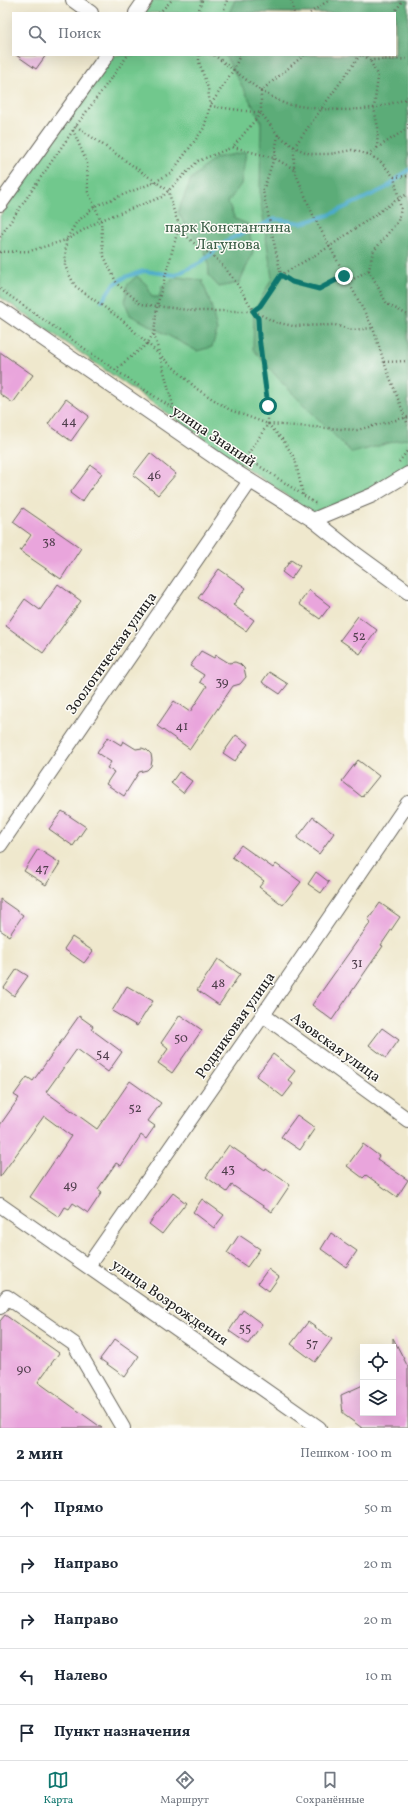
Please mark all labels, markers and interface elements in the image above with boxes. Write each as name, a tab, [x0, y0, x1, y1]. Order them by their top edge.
search box	[12, 12, 396, 56]
icon: search	[26, 23, 48, 45]
text: Поиск	[58, 24, 101, 45]
park label: парк Константина Лагунова	[165, 218, 291, 256]
route end	[335, 267, 353, 285]
route start	[259, 397, 277, 415]
street label: улица Знаний	[167, 401, 259, 473]
house number: 44	[61, 413, 77, 431]
house number: 46	[147, 467, 162, 485]
house number: 38	[42, 534, 56, 552]
street label: Зоологическая улица	[62, 588, 163, 720]
house number: 52	[352, 628, 366, 646]
house number: 39	[215, 674, 229, 692]
house number: 41	[176, 718, 188, 736]
house number: 47	[35, 860, 49, 878]
house number: 31	[351, 955, 363, 973]
street label: Родниковая улица	[191, 968, 281, 1084]
house number: 48	[211, 975, 225, 993]
street label: Азовская улица	[286, 1008, 385, 1088]
house number: 50	[174, 1030, 188, 1048]
house number: 54	[96, 1046, 110, 1064]
house number: 52	[128, 1100, 142, 1118]
house number: 43	[221, 1161, 235, 1179]
house number: 49	[63, 1177, 77, 1195]
street label: улица Возрождения	[106, 1255, 232, 1352]
house number: 55	[239, 1320, 251, 1338]
house number: 57	[306, 1335, 318, 1353]
map controls	[360, 1344, 396, 1416]
button: locate	[360, 1344, 396, 1380]
house number: 90	[17, 1361, 32, 1379]
button: layers	[360, 1380, 396, 1416]
text: 2 мин	[16, 1443, 63, 1466]
text: Пешком · 100 m	[300, 1445, 392, 1463]
icon: ahead	[16, 1498, 38, 1520]
text: Прямо	[54, 1498, 103, 1519]
text: 50 m	[364, 1500, 392, 1518]
icon: right	[16, 1554, 38, 1576]
text: Направо	[54, 1554, 118, 1575]
text: 20 m	[363, 1556, 392, 1574]
icon: right	[16, 1610, 38, 1632]
text: Направо	[54, 1610, 118, 1631]
text: 20 m	[363, 1612, 392, 1630]
icon: left	[16, 1666, 38, 1688]
text: Налево	[54, 1666, 108, 1687]
text: 10 m	[365, 1668, 392, 1686]
icon: arrive	[16, 1722, 38, 1744]
text: Пункт назначения	[54, 1722, 190, 1743]
tab: Карта	[43, 1769, 73, 1808]
tab: Маршрут	[160, 1769, 209, 1808]
tab: Сохранённые	[296, 1769, 364, 1808]

